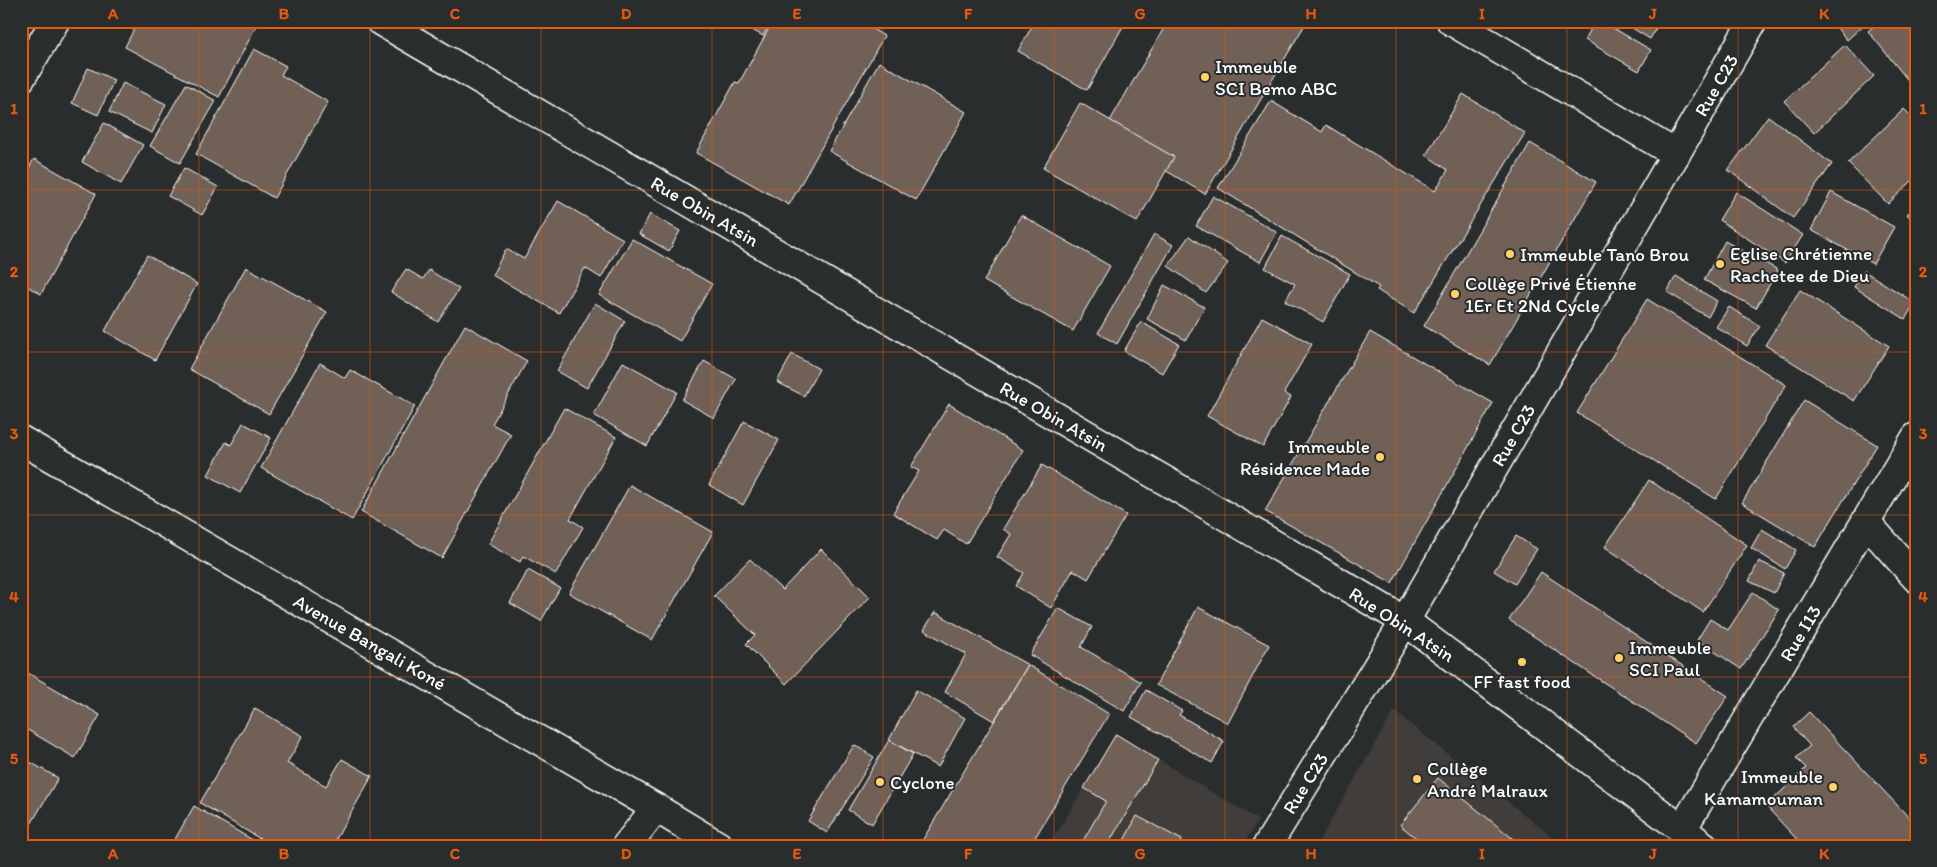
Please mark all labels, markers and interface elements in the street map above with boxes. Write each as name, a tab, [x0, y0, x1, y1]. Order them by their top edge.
text: A	[107, 4, 119, 23]
text: B	[279, 4, 290, 23]
text: C	[450, 4, 461, 23]
text: D	[621, 4, 632, 23]
text: E	[793, 4, 802, 23]
text: F	[964, 4, 973, 23]
text: G	[1134, 4, 1146, 23]
text: H	[1305, 4, 1317, 23]
text: I	[1479, 4, 1485, 23]
text: J	[1648, 4, 1657, 23]
text: K	[1819, 4, 1830, 23]
street label: Rue C23	[1690, 50, 1743, 120]
place label: Immeuble SCI Bemo ABC	[1215, 55, 1337, 100]
marker: Immeuble SCI Bemo ABC	[1199, 71, 1211, 83]
text: 1	[10, 99, 18, 118]
text: 1	[1919, 99, 1927, 118]
street label: Rue Obin Atsin	[647, 171, 763, 252]
place label: Eglise Chrétienne Rachetee de Dieu	[1730, 242, 1872, 287]
place label: Immeuble Tano Brou	[1520, 243, 1689, 266]
marker: Immeuble Tano Brou	[1504, 248, 1516, 260]
marker: Eglise Chrétienne Rachetee de Dieu	[1714, 258, 1726, 270]
text: 2	[10, 262, 19, 281]
text: 2	[1919, 262, 1928, 281]
place label: Collège Privé Étienne 1Er Et 2Nd Cycle	[1465, 272, 1637, 317]
marker: Collège Privé Étienne 1Er Et 2Nd Cycle	[1449, 288, 1461, 300]
street label: Rue Obin Atsin	[996, 376, 1112, 457]
street label: Rue C23	[1487, 400, 1540, 470]
text: 3	[10, 424, 19, 443]
text: 3	[1919, 424, 1928, 443]
place label: Immeuble Résidence Made	[1240, 435, 1370, 480]
marker: Immeuble Résidence Made	[1374, 451, 1386, 463]
street label: Rue Obin Atsin	[1345, 582, 1459, 667]
text: 4	[9, 587, 19, 606]
text: 4	[1918, 587, 1928, 606]
street label: Avenue Bangali Koné	[290, 590, 450, 695]
street label: Rue I13	[1775, 601, 1826, 666]
place label: Immeuble SCI Paul	[1629, 636, 1711, 681]
marker: Immeuble SCI Paul	[1613, 652, 1625, 664]
marker: FF fast food	[1516, 656, 1528, 668]
place label: FF fast food	[1473, 670, 1571, 693]
street label: Rue C23	[1278, 748, 1333, 818]
text: 5	[10, 749, 19, 768]
text: 5	[1919, 749, 1928, 768]
place label: Collège André Malraux	[1427, 757, 1548, 802]
place label: Immeuble Kamamouman	[1704, 765, 1823, 810]
place label: Cyclone	[890, 771, 954, 794]
marker: Collège André Malraux	[1411, 773, 1423, 785]
marker: Cyclone	[874, 776, 886, 788]
marker: Immeuble Kamamouman	[1827, 781, 1839, 793]
text: A	[107, 844, 119, 863]
text: B	[279, 844, 290, 863]
text: C	[450, 844, 461, 863]
text: D	[621, 844, 632, 863]
text: E	[793, 844, 802, 863]
text: F	[964, 844, 973, 863]
text: G	[1134, 844, 1146, 863]
text: H	[1305, 844, 1317, 863]
text: I	[1479, 844, 1485, 863]
text: J	[1648, 844, 1657, 863]
text: K	[1819, 844, 1830, 863]

